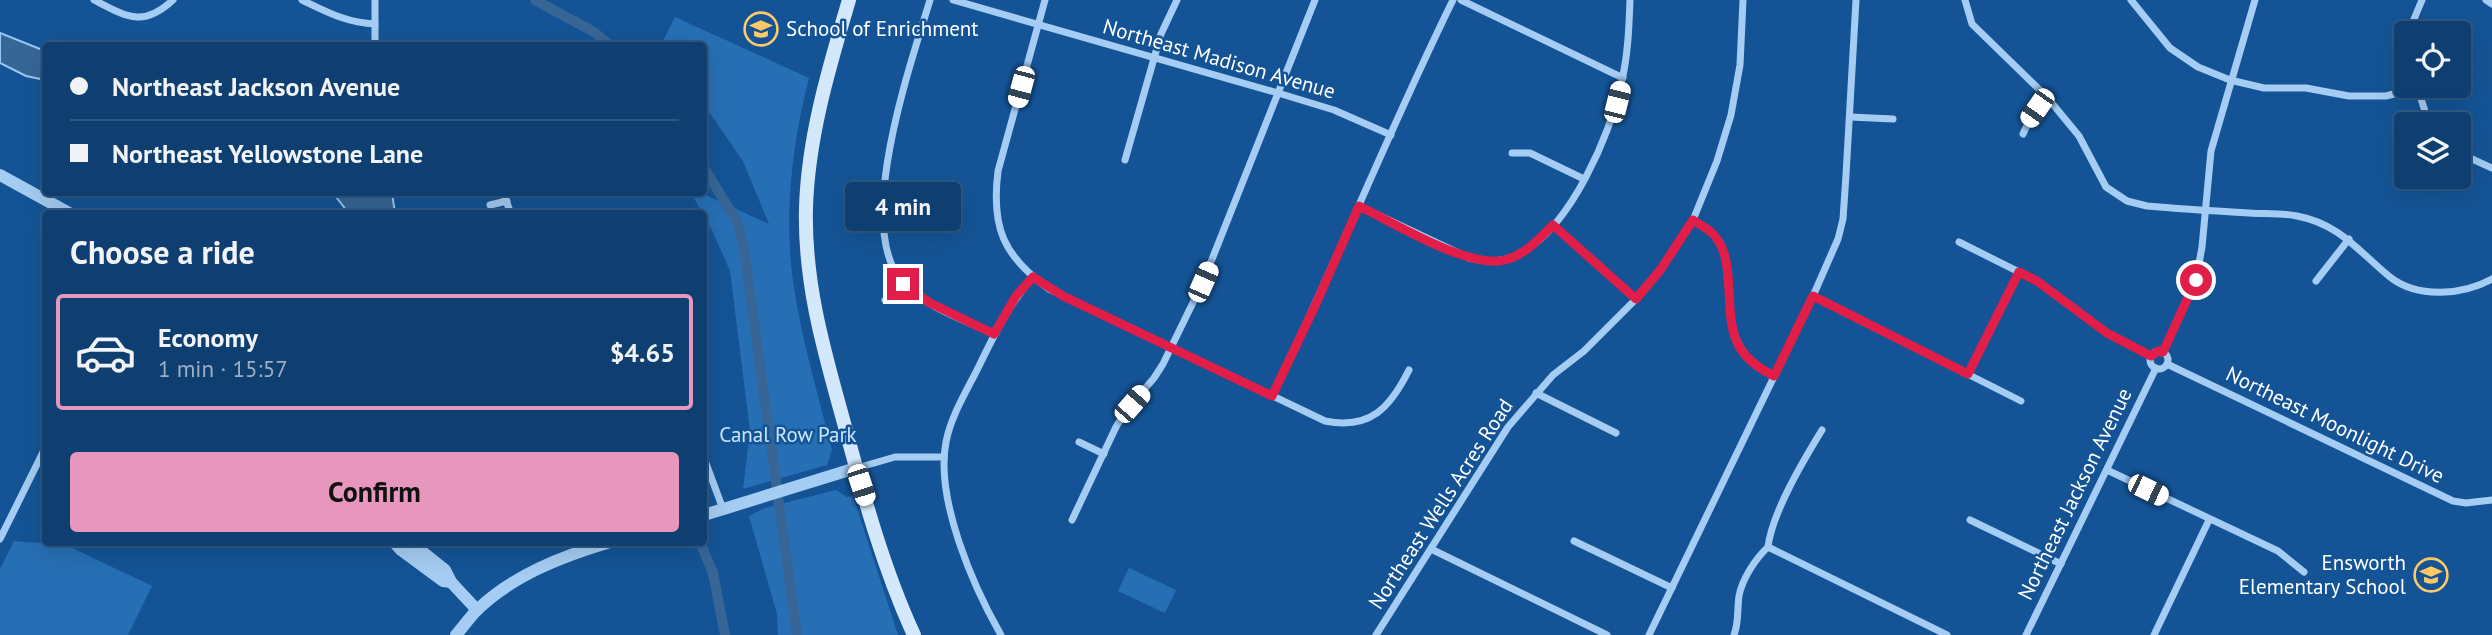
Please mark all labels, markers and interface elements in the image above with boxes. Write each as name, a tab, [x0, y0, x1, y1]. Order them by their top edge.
school or university icon: School of Enrichment	[742, 10, 780, 48]
street label: Northeast Madison Avenue	[1100, 12, 1338, 105]
place label: School of Enrichment	[786, 15, 978, 42]
map controls	[2394, 21, 2471, 189]
button: locate	[2394, 21, 2471, 98]
car	[1006, 64, 1037, 110]
text: Northeast Jackson Avenue	[112, 70, 400, 103]
car	[1602, 79, 1633, 125]
car	[2017, 85, 2058, 131]
button: layers	[2394, 112, 2471, 189]
text: Northeast Yellowstone Lane	[112, 137, 423, 170]
callout: 4 min	[845, 182, 961, 232]
text: 4 min	[875, 192, 931, 221]
text: Choose a ride	[70, 231, 255, 273]
car	[1185, 259, 1222, 305]
route start	[2180, 264, 2212, 296]
route end	[887, 268, 919, 300]
icon: car	[74, 321, 137, 384]
text: Economy	[158, 321, 258, 354]
text: $4.65	[610, 336, 675, 369]
text: 1 min · 15:57	[158, 354, 288, 383]
street label: Northeast Moonlight Drive	[2222, 360, 2449, 489]
car	[1111, 381, 1154, 427]
street label: Northeast Jackson Avenue	[2011, 383, 2138, 604]
street label: Northeast Wells Acres Road	[1362, 393, 1519, 614]
park label: Canal Row Park	[719, 421, 857, 448]
button: Confirm	[70, 452, 679, 532]
car	[845, 462, 878, 508]
car	[2125, 471, 2172, 509]
place label: Ensworth Elementary School	[2239, 549, 2406, 600]
school or university icon: Ensworth Elementary School	[2412, 556, 2450, 594]

